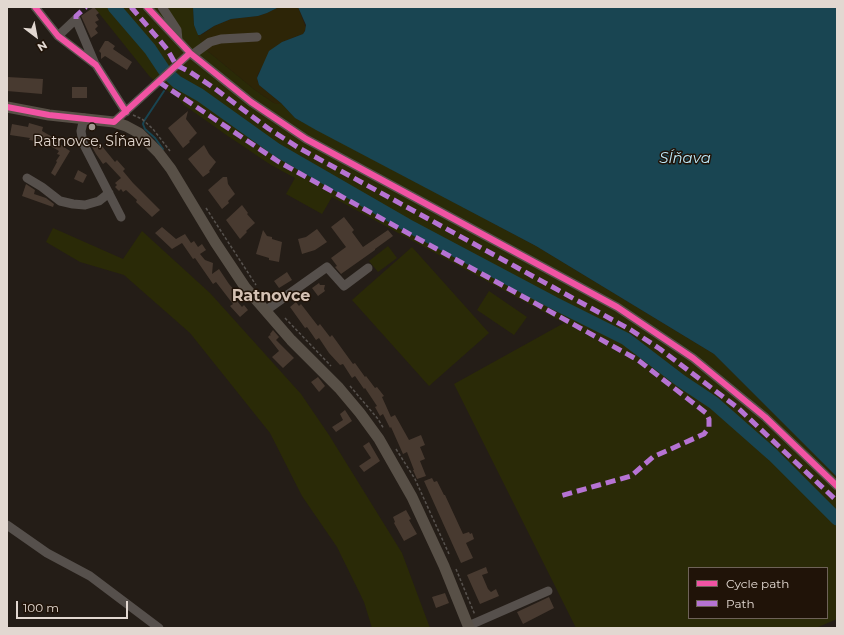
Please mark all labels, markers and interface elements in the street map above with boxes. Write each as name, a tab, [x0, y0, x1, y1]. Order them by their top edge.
north arrow	[16, 16, 56, 56]
text: N	[35, 38, 50, 54]
marker: Ratnovce, Sĺňava	[87, 122, 97, 132]
place label: Ratnovce, Sĺňava	[33, 134, 151, 150]
water label: Sĺňava	[659, 150, 711, 168]
district label: Ratnovce	[232, 286, 310, 306]
legend	[688, 567, 828, 619]
text: Cycle path	[726, 576, 789, 591]
scale bar	[18, 593, 130, 619]
text: Path	[726, 596, 755, 611]
text: 100 m	[23, 600, 59, 615]

